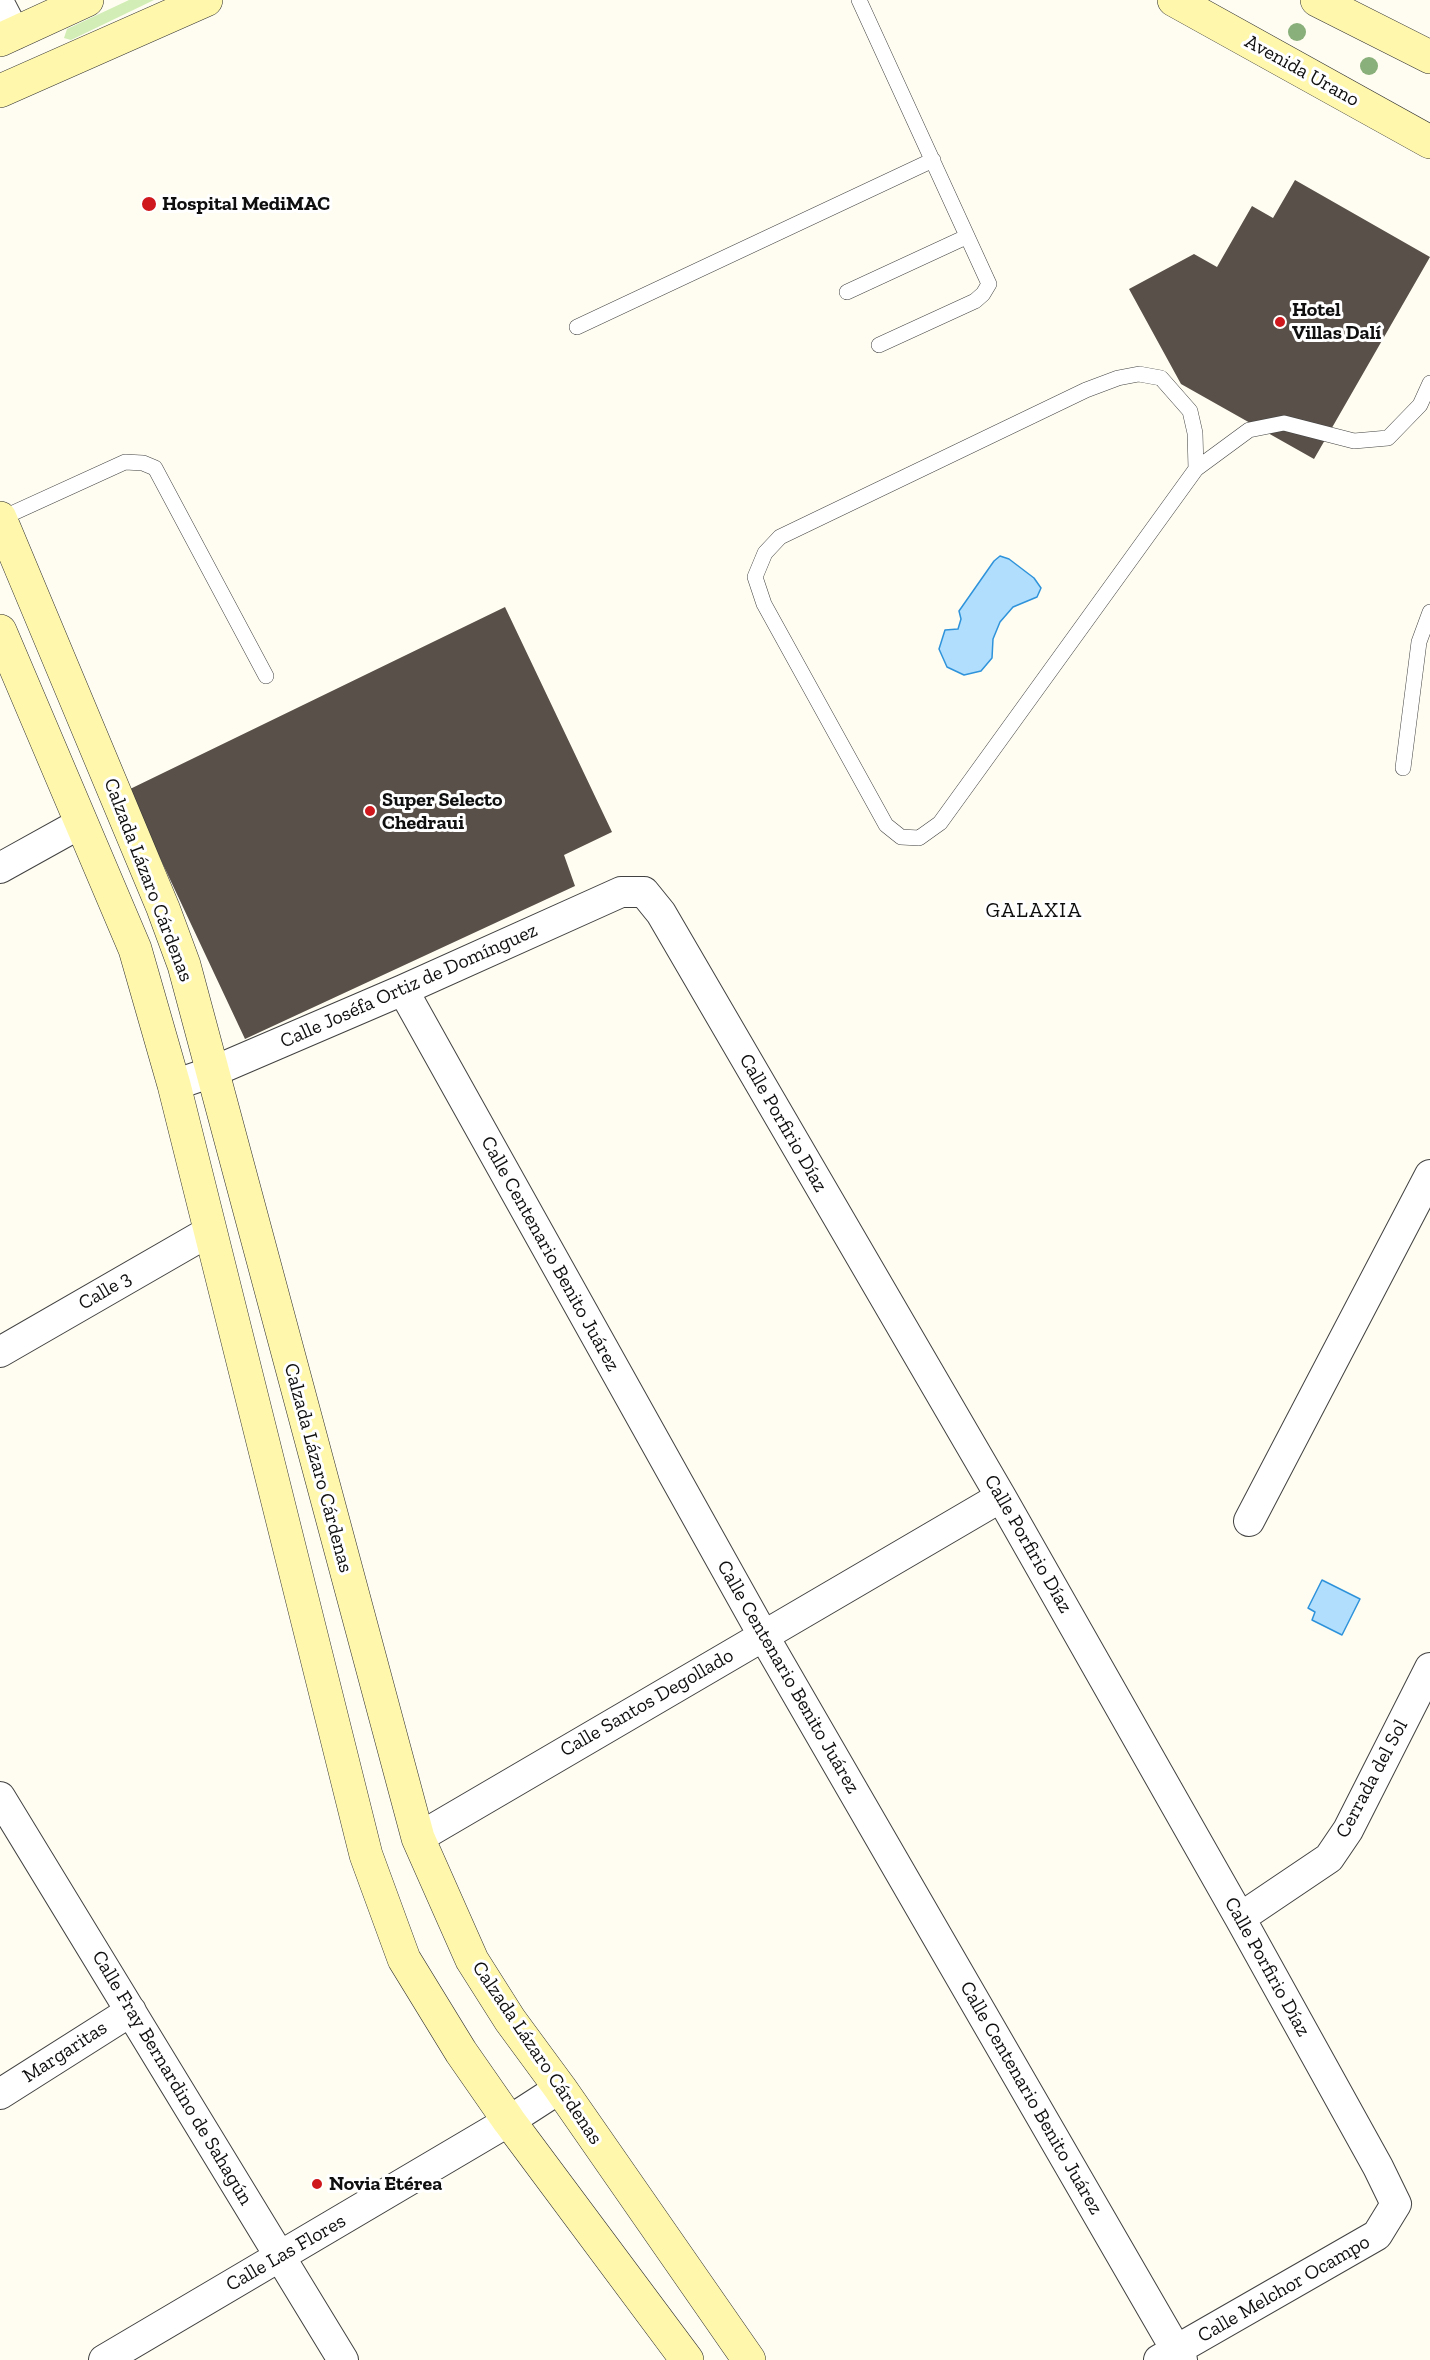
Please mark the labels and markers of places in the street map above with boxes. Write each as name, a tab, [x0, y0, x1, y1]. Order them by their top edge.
place label: Hospital MediMAC	[162, 192, 330, 216]
marker: Hospital MediMAC	[140, 195, 158, 213]
place label: Hotel Villas Dalí	[1292, 298, 1381, 345]
marker: Hotel Villas Dalí	[1273, 315, 1287, 329]
place label: Super Selecto Chedraui	[382, 788, 502, 835]
marker: Super Selecto Chedraui	[363, 804, 377, 818]
place label: Novia Etérea	[329, 2172, 442, 2196]
marker: Novia Etérea	[310, 2177, 324, 2191]

